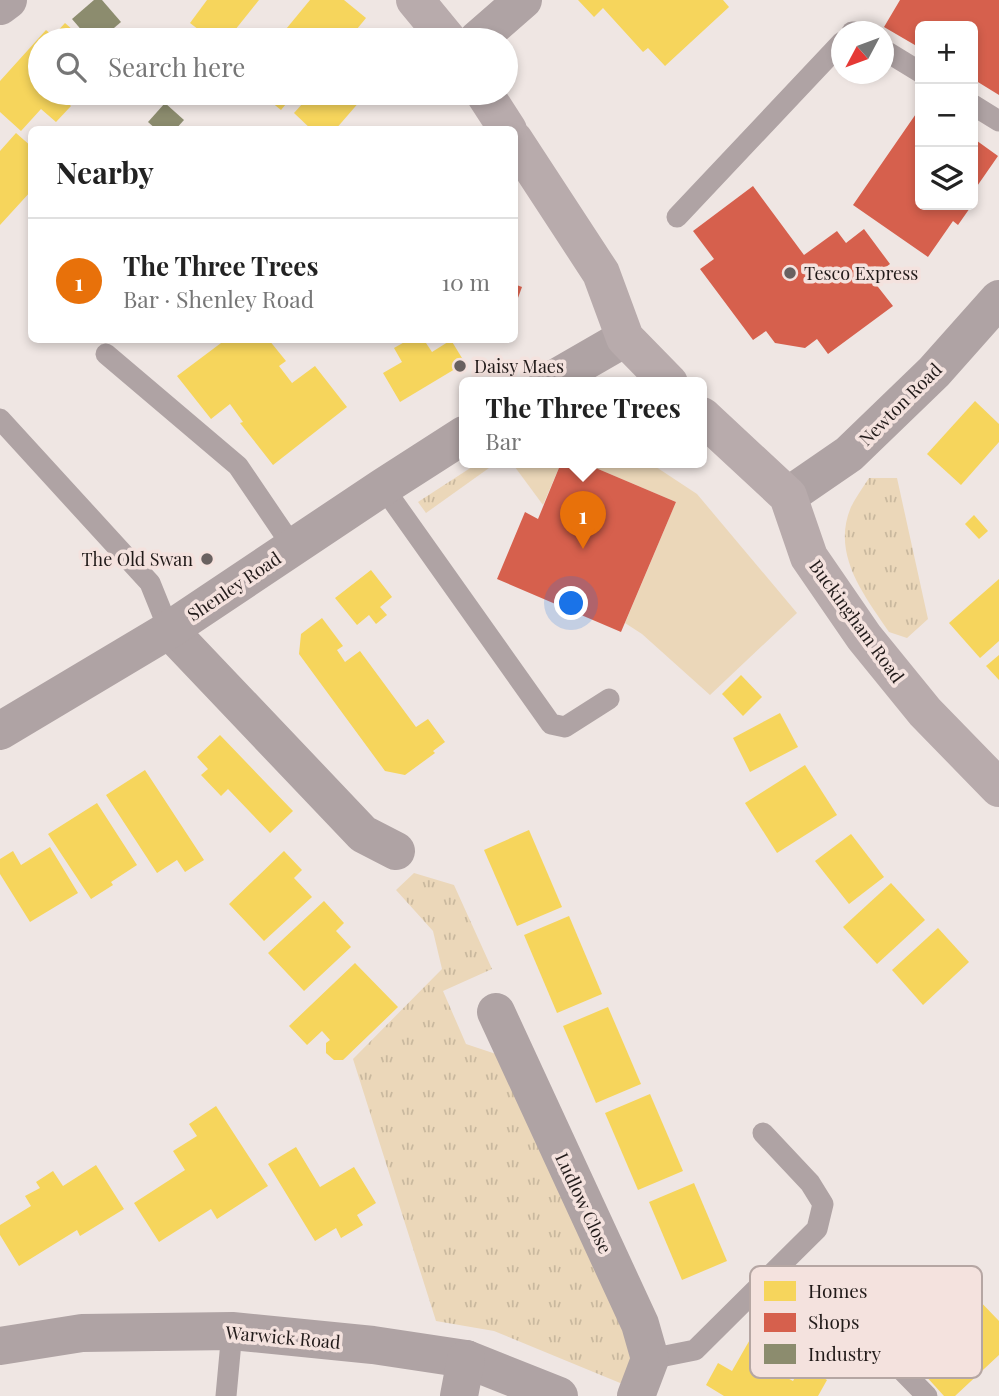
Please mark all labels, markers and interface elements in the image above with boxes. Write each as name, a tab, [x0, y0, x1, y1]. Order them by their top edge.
north arrow	[831, 21, 894, 84]
map controls	[915, 21, 978, 210]
button: +	[915, 21, 978, 84]
search box	[28, 28, 518, 105]
icon: search	[52, 48, 90, 86]
text: Search here	[108, 49, 245, 84]
button: −	[915, 84, 978, 147]
button: layers	[915, 147, 978, 210]
text: Nearby	[56, 152, 154, 192]
text: The Three Trees	[123, 248, 318, 283]
place label: Tesco Express	[804, 261, 918, 285]
marker: Tesco Express	[782, 265, 798, 281]
text: 1	[75, 266, 83, 297]
text: 10 m	[442, 266, 490, 297]
text: Bar · Shenley Road	[123, 283, 314, 314]
place label: Daisy Maes	[474, 354, 564, 378]
street label: Newton Road	[853, 357, 947, 451]
marker: Daisy Maes	[452, 358, 468, 374]
popup	[459, 377, 707, 468]
text: The Three Trees	[485, 390, 681, 425]
text: Bar	[485, 425, 521, 456]
pin: 1	[560, 491, 606, 549]
street label: Shenley Road	[182, 546, 286, 626]
place label: The Old Swan	[82, 547, 193, 571]
marker: The Old Swan	[199, 551, 215, 567]
street label: Buckingham Road	[804, 555, 910, 688]
your location	[554, 586, 588, 620]
street label: Ludlow Close	[550, 1149, 618, 1257]
legend	[750, 1266, 982, 1378]
text: Homes	[808, 1277, 867, 1303]
text: Shops	[808, 1308, 859, 1334]
street label: Warwick Road	[223, 1320, 342, 1354]
text: Industry	[808, 1340, 882, 1366]

